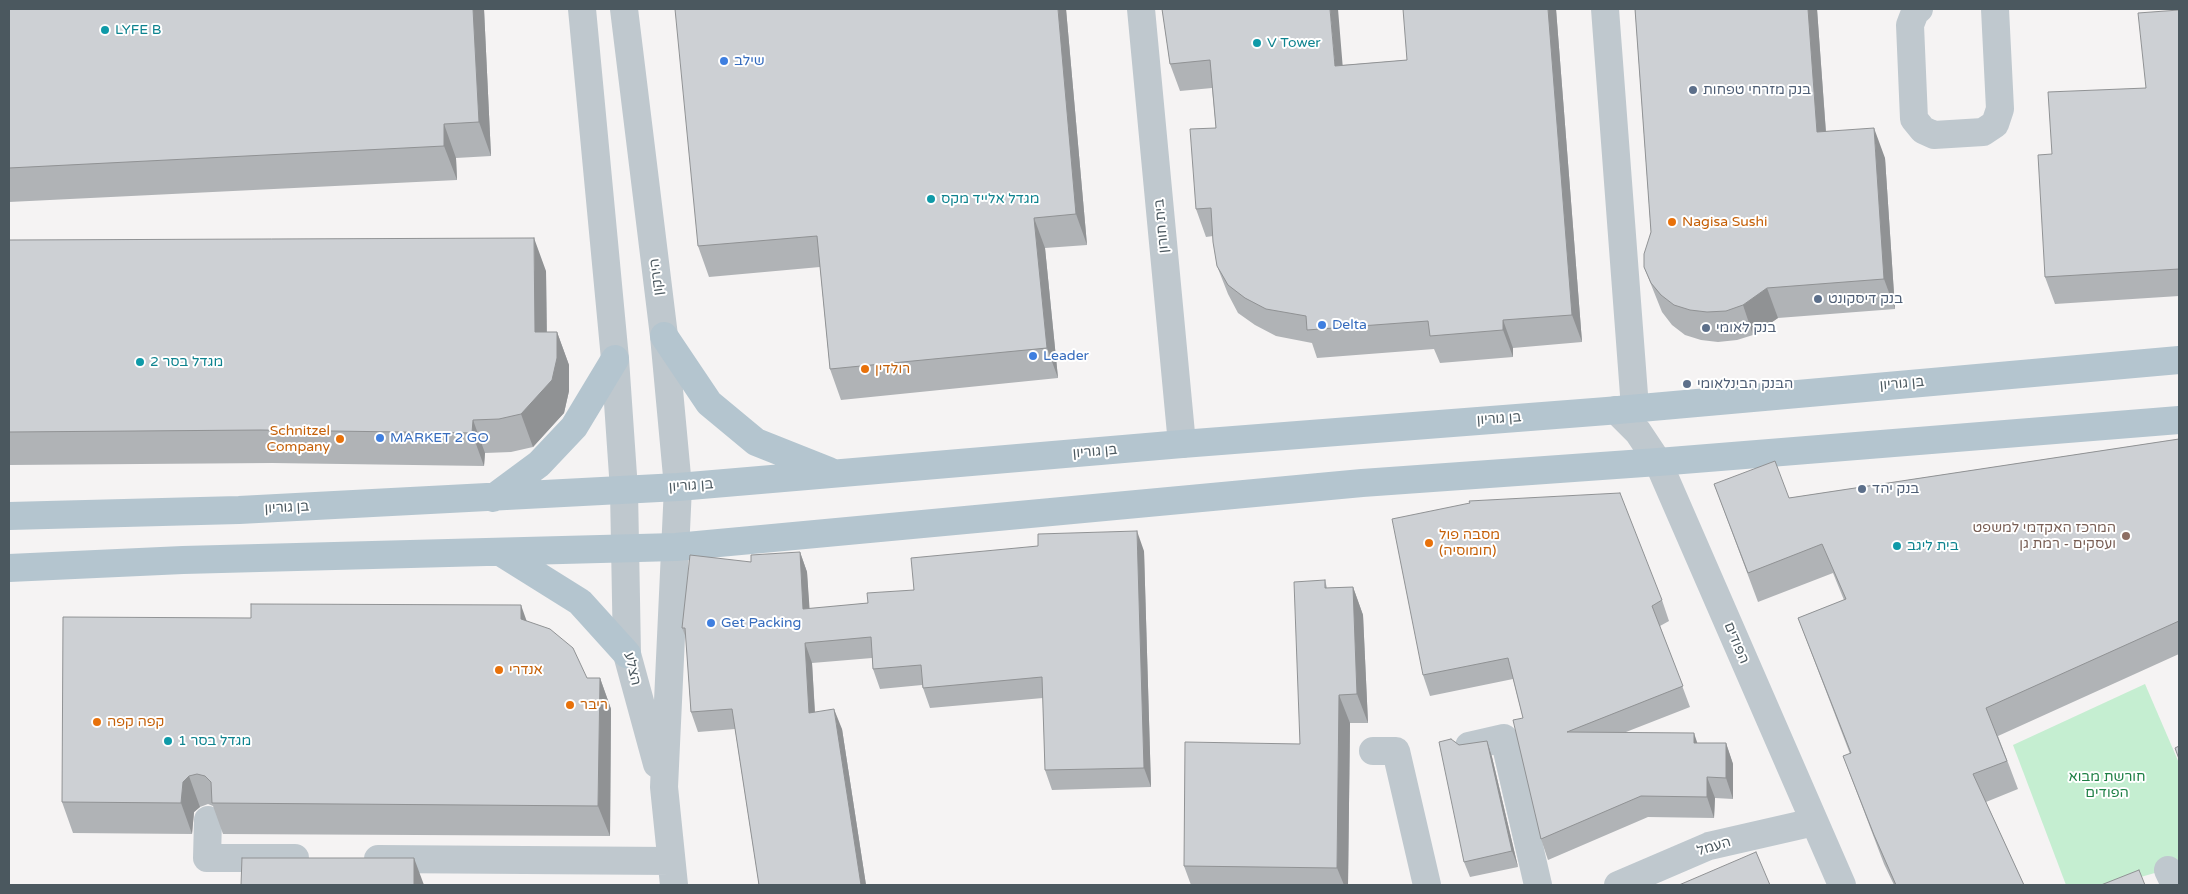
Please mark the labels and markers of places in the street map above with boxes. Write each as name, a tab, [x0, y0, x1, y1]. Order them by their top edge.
place label: LYFE B	[115, 22, 162, 38]
marker: LYFE B	[99, 24, 111, 36]
place label: V Tower	[1267, 35, 1321, 51]
marker: V Tower	[1251, 37, 1263, 49]
place label: שילב	[734, 53, 765, 69]
marker: שילב	[718, 55, 730, 67]
place label: בנק מזרחי טפחות	[1703, 82, 1811, 98]
marker: בנק מזרחי טפחות	[1687, 84, 1699, 96]
place label: מגדל אלייד מקס	[941, 191, 1039, 207]
marker: מגדל אלייד מקס	[925, 193, 937, 205]
place label: Nagisa Sushi	[1682, 214, 1767, 230]
marker: Nagisa Sushi	[1666, 216, 1678, 228]
place label: בנק דיסקונט	[1828, 291, 1903, 307]
marker: בנק דיסקונט	[1812, 293, 1824, 305]
place label: Delta	[1332, 317, 1367, 333]
marker: Delta	[1316, 319, 1328, 331]
place label: בנק לאומי	[1716, 320, 1776, 336]
marker: בנק לאומי	[1700, 322, 1712, 334]
place label: Leader	[1043, 348, 1089, 364]
marker: Leader	[1027, 350, 1039, 362]
place label: מגדל בסר 2	[150, 354, 223, 370]
marker: מגדל בסר 2	[134, 356, 146, 368]
place label: רולדין	[875, 361, 910, 377]
marker: רולדין	[859, 363, 871, 375]
place label: הבנק הבינלאומי	[1697, 376, 1793, 392]
marker: הבנק הבינלאומי	[1681, 378, 1693, 390]
place label: Schnitzel Company	[267, 423, 330, 456]
place label: MARKET 2 GO	[390, 430, 489, 446]
marker: MARKET 2 GO	[374, 432, 386, 444]
marker: Schnitzel Company	[334, 433, 346, 445]
place label: בנק יהד	[1872, 481, 1919, 497]
marker: בנק יהד	[1856, 483, 1868, 495]
place label: המרכז האקדמי למשפט ועסקים - רמת גן	[1973, 520, 2116, 552]
place label: מסבה פול (חומוסיה)	[1439, 527, 1500, 560]
marker: המרכז האקדמי למשפט ועסקים - רמת גן	[2120, 530, 2132, 542]
marker: מסבה פול (חומוסיה)	[1423, 537, 1435, 549]
place label: בית ליגב	[1907, 538, 1959, 554]
marker: בית ליגב	[1891, 540, 1903, 552]
place label: Get Packing	[721, 615, 801, 631]
marker: Get Packing	[705, 617, 717, 629]
place label: אנדרי	[509, 662, 543, 678]
marker: אנדרי	[493, 664, 505, 676]
place label: ריבר	[580, 697, 608, 713]
marker: ריבר	[564, 699, 576, 711]
place label: קפה קפה	[107, 714, 164, 730]
marker: קפה קפה	[91, 716, 103, 728]
place label: מגדל בסר 1	[178, 733, 251, 749]
marker: מגדל בסר 1	[162, 735, 174, 747]

